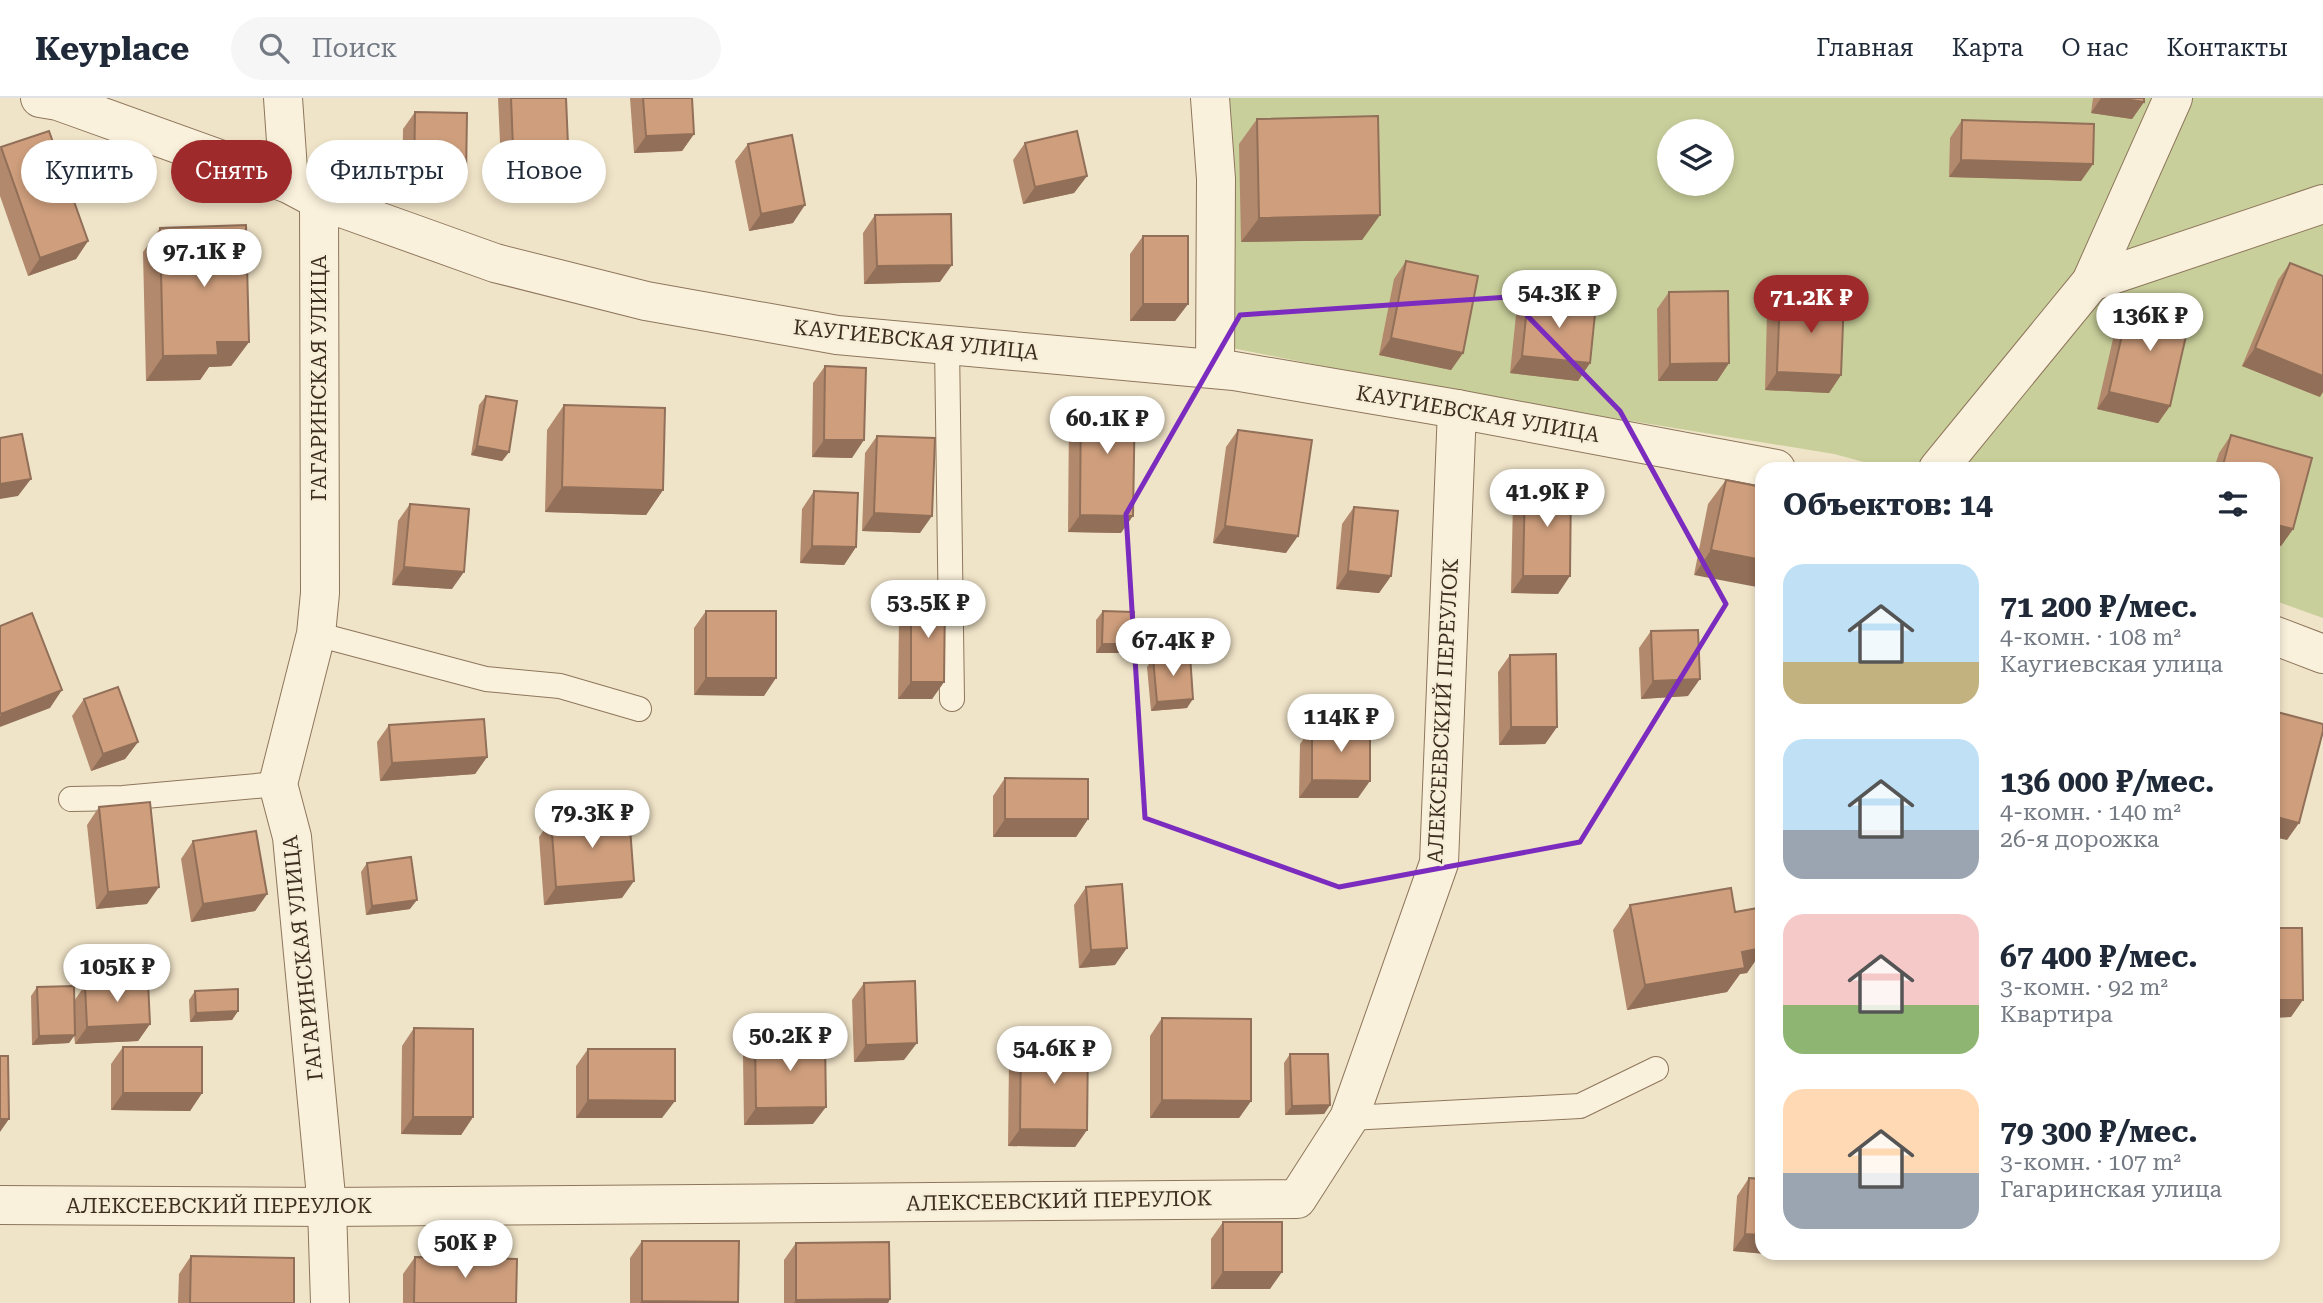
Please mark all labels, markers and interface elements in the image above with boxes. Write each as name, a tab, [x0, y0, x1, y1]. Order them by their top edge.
search box	[231, 17, 721, 80]
text: Keyplace	[35, 29, 189, 68]
icon: search	[255, 29, 293, 67]
text: Поиск	[311, 33, 397, 63]
text: Главная	[1816, 34, 1914, 62]
text: Карта	[1952, 34, 2023, 62]
text: О нас	[2061, 34, 2128, 62]
text: Контакты	[2166, 34, 2288, 62]
map controls	[1657, 119, 1734, 196]
button: layers	[1657, 119, 1734, 196]
chip: Купить	[21, 140, 157, 203]
chip: Снять	[171, 140, 292, 203]
chip: Фильтры	[306, 140, 468, 203]
chip: Новое	[482, 140, 606, 203]
pin: 97.1K ₽	[139, 230, 269, 289]
text: 97.1K ₽	[163, 238, 245, 265]
street label: ГАГАРИНСКАЯ УЛИЦА	[307, 254, 331, 501]
pin: 54.3K ₽	[1494, 271, 1624, 330]
pin: 71.2K ₽	[1746, 275, 1876, 335]
text: 54.3K ₽	[1518, 279, 1600, 306]
text: 71.2K ₽	[1770, 284, 1852, 311]
pin: 136K ₽	[2093, 294, 2207, 353]
text: 136K ₽	[2112, 302, 2188, 329]
street label: КАУГИЕВСКАЯ УЛИЦА	[792, 315, 1040, 365]
street label: КАУГИЕВСКАЯ УЛИЦА	[1354, 381, 1602, 447]
pin: 60.1K ₽	[1042, 396, 1172, 456]
text: 60.1K ₽	[1066, 405, 1148, 432]
pin: 41.9K ₽	[1482, 470, 1612, 529]
text: 41.9K ₽	[1506, 478, 1588, 505]
icon: filters	[2214, 485, 2252, 523]
text: Объектов: 14	[1783, 487, 1993, 522]
street label: АЛЕКСЕЕВСКИЙ ПЕРЕУЛОК	[1423, 558, 1463, 864]
pin: 53.5K ₽	[863, 580, 993, 640]
text: 53.5K ₽	[887, 589, 969, 616]
text: 71 200 ₽/мес.	[2000, 589, 2198, 624]
icon: home	[1839, 592, 1923, 676]
pin: 67.4K ₽	[1108, 618, 1238, 678]
text: 4-комн. · 108 m²	[2000, 624, 2181, 651]
text: 67.4K ₽	[1132, 627, 1214, 654]
text: Каугиевская улица	[2000, 651, 2223, 678]
pin: 114K ₽	[1284, 694, 1398, 754]
text: 114K ₽	[1303, 703, 1379, 730]
text: 136 000 ₽/мес.	[2000, 764, 2214, 799]
icon: home	[1839, 767, 1923, 851]
pin: 79.3K ₽	[527, 790, 657, 850]
text: 79.3K ₽	[551, 799, 633, 826]
text: 4-комн. · 140 m²	[2000, 799, 2181, 826]
text: 26-я дорожка	[2000, 826, 2159, 853]
street label: ГАГАРИНСКАЯ УЛИЦА	[278, 834, 328, 1082]
text: 67 400 ₽/мес.	[2000, 939, 2198, 974]
icon: home	[1839, 942, 1923, 1026]
pin: 105K ₽	[60, 944, 174, 1004]
text: 105K ₽	[79, 953, 155, 980]
text: 3-комн. · 92 m²	[2000, 974, 2168, 1001]
text: Квартира	[2000, 1001, 2113, 1028]
pin: 50.2K ₽	[725, 1014, 855, 1073]
text: 50.2K ₽	[749, 1022, 831, 1049]
pin: 54.6K ₽	[989, 1026, 1119, 1086]
text: 54.6K ₽	[1013, 1035, 1095, 1062]
text: 79 300 ₽/мес.	[2000, 1114, 2198, 1149]
icon: home	[1839, 1117, 1923, 1201]
text: 3-комн. · 107 m²	[2000, 1149, 2181, 1176]
text: Гагаринская улица	[2000, 1176, 2222, 1203]
street label: АЛЕКСЕЕВСКИЙ ПЕРЕУЛОК	[906, 1186, 1212, 1216]
street label: АЛЕКСЕЕВСКИЙ ПЕРЕУЛОК	[66, 1194, 372, 1218]
pin: 50K ₽	[416, 1220, 514, 1280]
text: 50K ₽	[434, 1229, 496, 1256]

